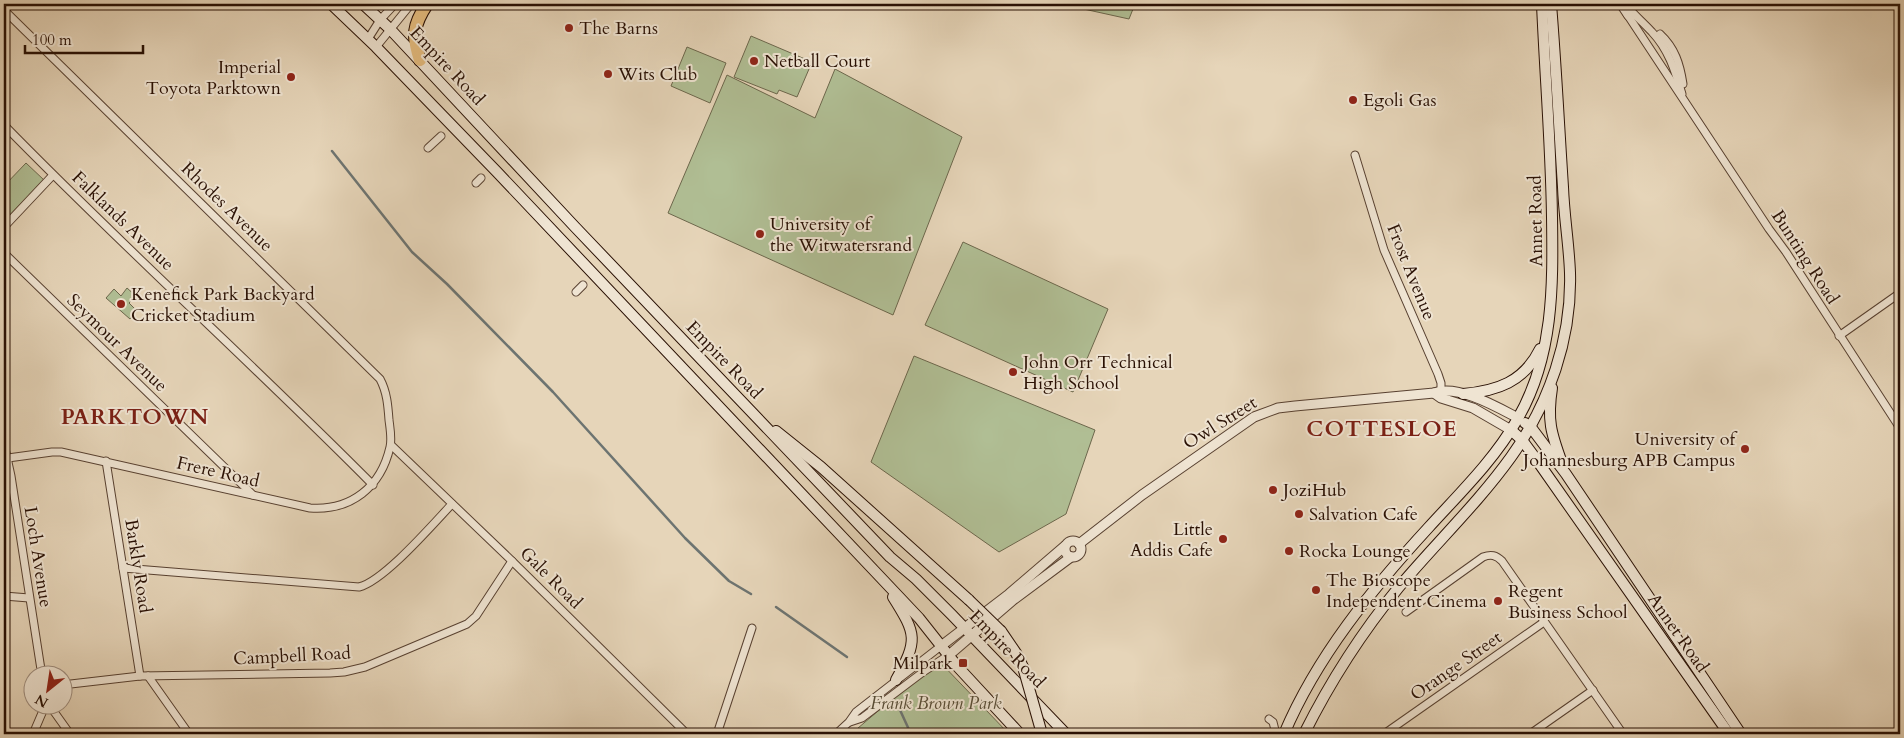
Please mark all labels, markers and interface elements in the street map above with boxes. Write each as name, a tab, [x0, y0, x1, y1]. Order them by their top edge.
place label: The Barns	[579, 16, 658, 41]
street label: Empire Road	[404, 21, 491, 111]
scale bar	[25, 22, 142, 54]
marker: The Barns	[563, 22, 575, 34]
text: 100 m	[32, 30, 72, 50]
place label: Netball Court	[764, 49, 871, 74]
place label: Imperial Toyota Parktown	[146, 55, 282, 101]
marker: Netball Court	[748, 55, 760, 67]
place label: Wits Club	[617, 62, 697, 87]
marker: Wits Club	[602, 68, 614, 80]
marker: Imperial Toyota Parktown	[285, 71, 297, 83]
place label: Egoli Gas	[1363, 88, 1436, 113]
marker: Egoli Gas	[1347, 94, 1359, 106]
street label: Rhodes Avenue	[175, 157, 279, 257]
street label: Falklands Avenue	[66, 166, 180, 276]
street label: Annet Road	[1523, 175, 1549, 267]
street label: Bunting Road	[1765, 205, 1845, 309]
place label: University of the Witwatersrand	[770, 212, 912, 258]
street label: Frost Avenue	[1380, 220, 1442, 324]
marker: University of the Witwatersrand	[754, 228, 766, 240]
place label: Kenefick Park Backyard Cricket Stadium	[131, 282, 315, 328]
street label: Seymour Avenue	[61, 288, 173, 398]
marker: Kenefick Park Backyard Cricket Stadium	[115, 298, 127, 310]
street label: Empire Road	[680, 315, 768, 405]
place label: John Orr Technical High School	[1020, 350, 1173, 396]
marker: John Orr Technical High School	[1007, 366, 1019, 378]
street label: Owl Street	[1178, 390, 1262, 456]
district label: PARKTOWN	[61, 402, 209, 432]
district label: COTTESLOE	[1306, 414, 1458, 444]
place label: University of Johannesburg APB Campus	[1520, 427, 1739, 473]
marker: University of Johannesburg APB Campus	[1739, 443, 1751, 455]
street label: Frere Road	[174, 450, 262, 494]
place label: JoziHub	[1280, 478, 1347, 503]
marker: JoziHub	[1267, 484, 1279, 496]
place label: Salvation Cafe	[1309, 502, 1418, 527]
street label: Loch Avenue	[18, 505, 58, 609]
marker: Salvation Cafe	[1293, 508, 1305, 520]
street label: Barkly Road	[118, 517, 158, 615]
place label: Little Addis Cafe	[1130, 517, 1213, 563]
marker: Little Addis Cafe	[1217, 533, 1229, 545]
place label: Rocka Lounge	[1299, 539, 1411, 564]
street label: Gale Road	[514, 541, 588, 615]
marker: Rocka Lounge	[1283, 545, 1295, 557]
place label: The Bioscope Independent Cinema	[1326, 568, 1487, 614]
place label: Regent Business School	[1508, 579, 1628, 625]
marker: The Bioscope Independent Cinema	[1310, 584, 1322, 596]
street label: Annet Road	[1642, 588, 1715, 678]
marker: Regent Business School	[1492, 595, 1504, 607]
street label: Empire Road	[963, 604, 1051, 694]
street label: Orange Street	[1405, 625, 1507, 707]
street label: Campbell Road	[233, 640, 352, 672]
place label: Milpark	[893, 651, 953, 676]
marker: Milpark	[957, 657, 969, 669]
north arrow	[22, 666, 72, 716]
text: N	[32, 690, 52, 712]
park label: Frank Brown Park	[870, 691, 1002, 716]

